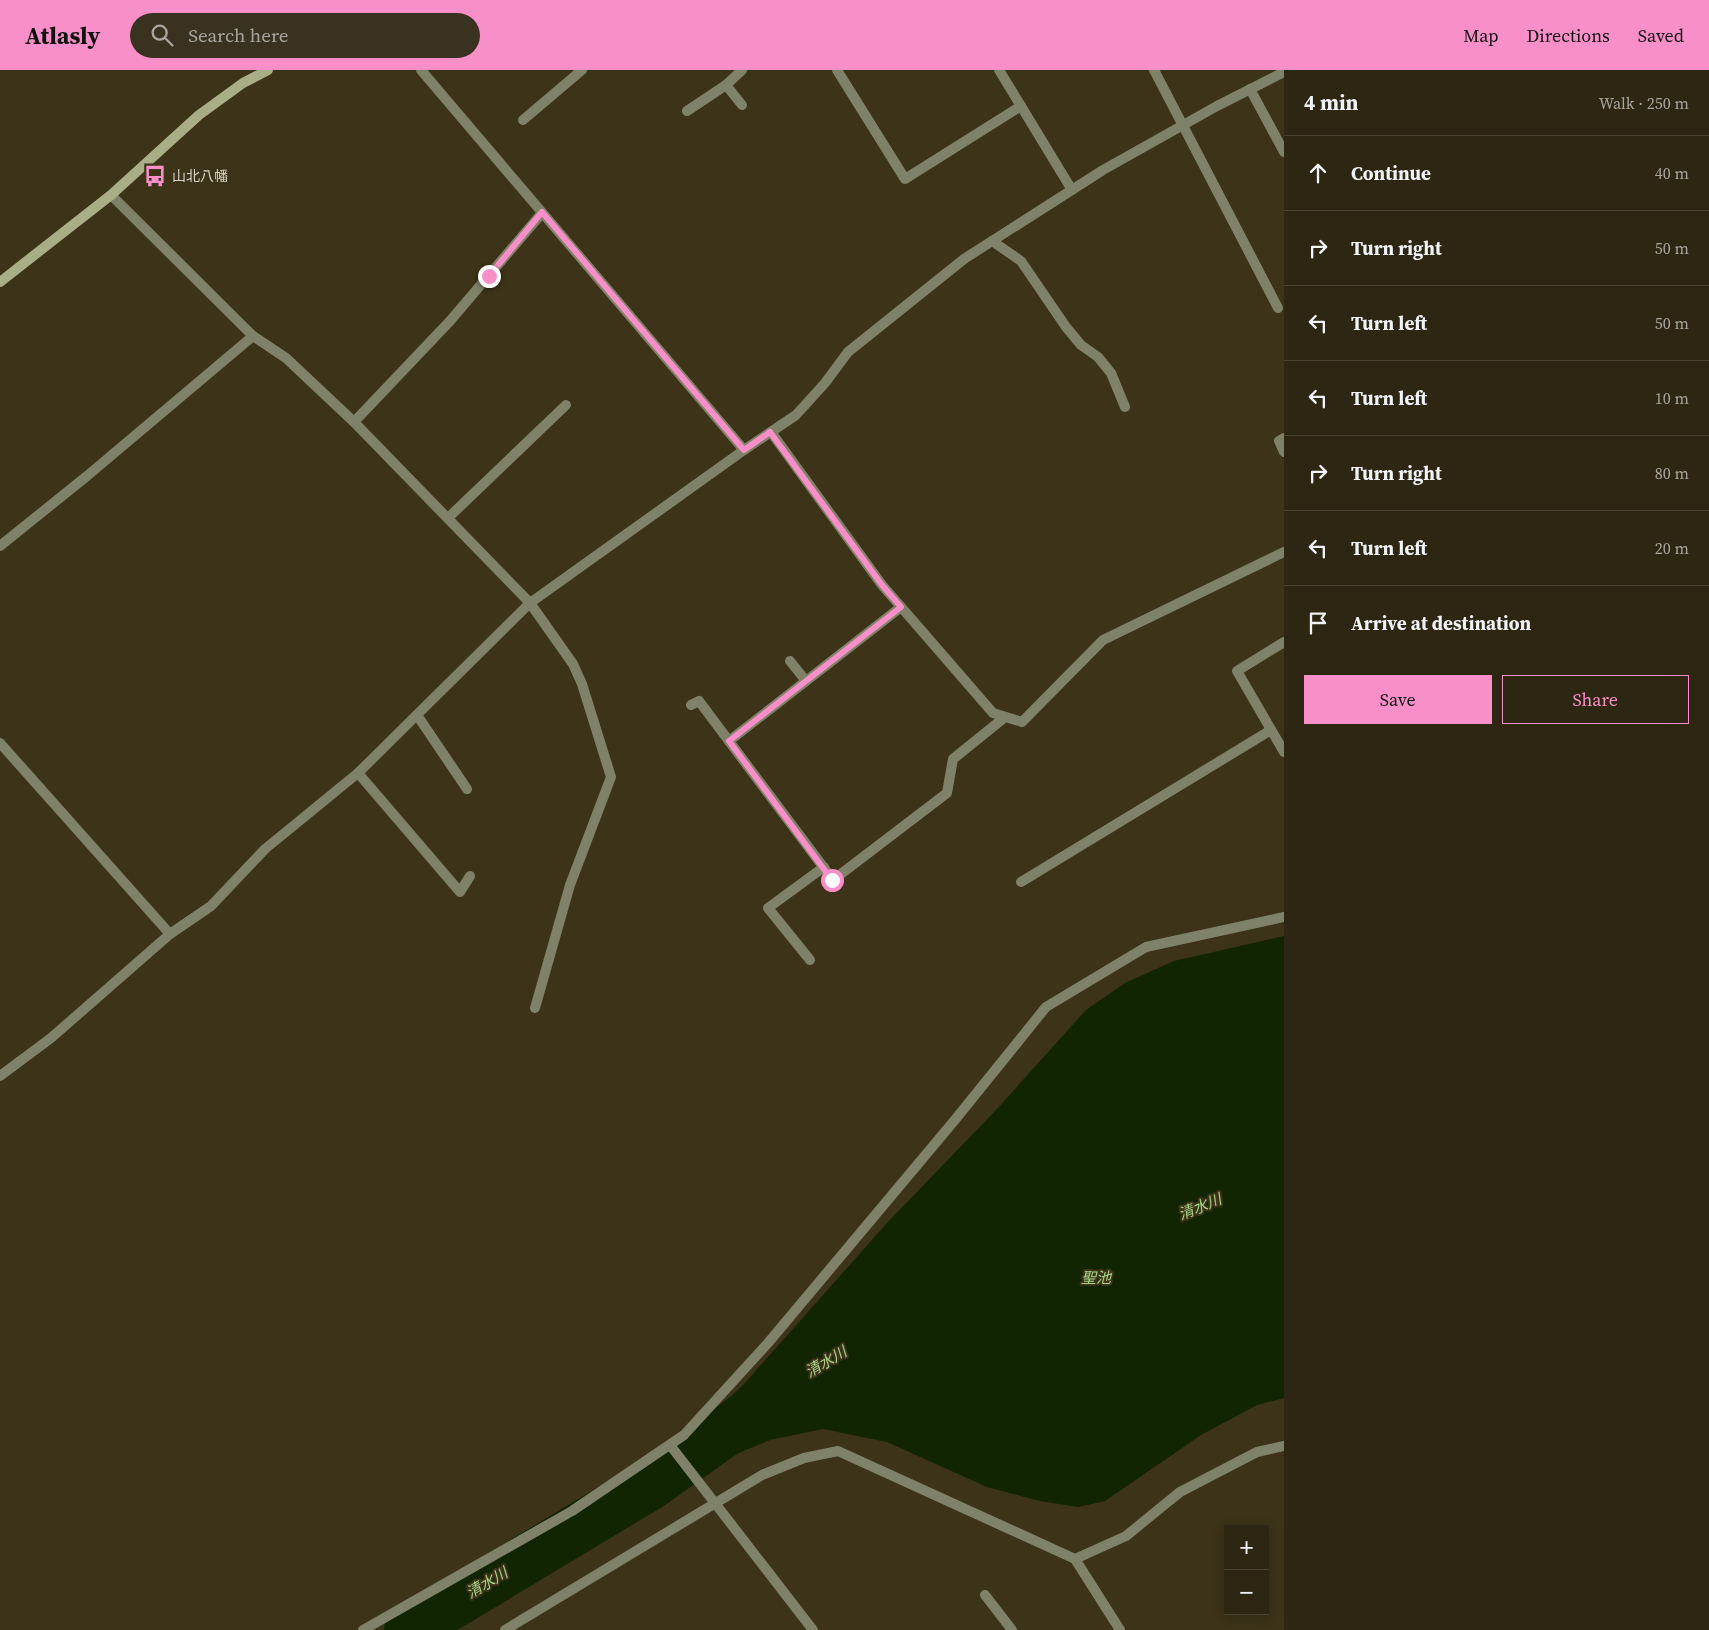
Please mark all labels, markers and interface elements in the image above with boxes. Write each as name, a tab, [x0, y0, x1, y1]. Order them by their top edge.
search box	[130, 13, 480, 58]
text: Atlasly	[25, 19, 100, 52]
icon: search	[148, 21, 176, 49]
text: Search here	[188, 22, 288, 48]
text: Map	[1463, 23, 1499, 48]
text: Directions	[1527, 23, 1610, 48]
text: Saved	[1638, 23, 1684, 48]
text: 4 min	[1304, 88, 1359, 117]
text: Walk · 250 m	[1599, 92, 1689, 114]
icon: ahead	[1304, 159, 1332, 187]
text: Continue	[1351, 160, 1431, 186]
text: 40 m	[1655, 162, 1689, 184]
bus stop icon: 山北八幡	[142, 163, 168, 189]
place label: 山北八幡	[172, 166, 228, 186]
icon: right	[1304, 234, 1332, 262]
text: Turn right	[1351, 235, 1442, 261]
text: 50 m	[1655, 237, 1689, 259]
route end	[478, 265, 501, 288]
icon: left	[1304, 309, 1332, 337]
text: Turn left	[1351, 310, 1427, 336]
text: 50 m	[1655, 312, 1689, 334]
icon: left	[1304, 384, 1332, 412]
text: Turn left	[1351, 385, 1427, 411]
text: 10 m	[1655, 387, 1689, 409]
icon: right	[1304, 459, 1332, 487]
text: Turn right	[1351, 460, 1442, 486]
text: 80 m	[1655, 462, 1689, 484]
icon: left	[1304, 534, 1332, 562]
text: Turn left	[1351, 535, 1427, 561]
text: 20 m	[1655, 537, 1689, 559]
icon: arrive	[1304, 609, 1332, 637]
text: Arrive at destination	[1351, 610, 1531, 636]
button: Save	[1304, 675, 1492, 724]
button: Share	[1502, 675, 1689, 724]
route start	[821, 869, 844, 892]
water label: 清水川	[1175, 1188, 1226, 1225]
water label: 聖池	[1081, 1267, 1113, 1288]
water label: 清水川	[801, 1340, 852, 1382]
map controls	[1224, 1525, 1269, 1615]
button: +	[1224, 1525, 1269, 1570]
water label: 清水川	[462, 1561, 513, 1603]
button: −	[1224, 1570, 1269, 1615]

